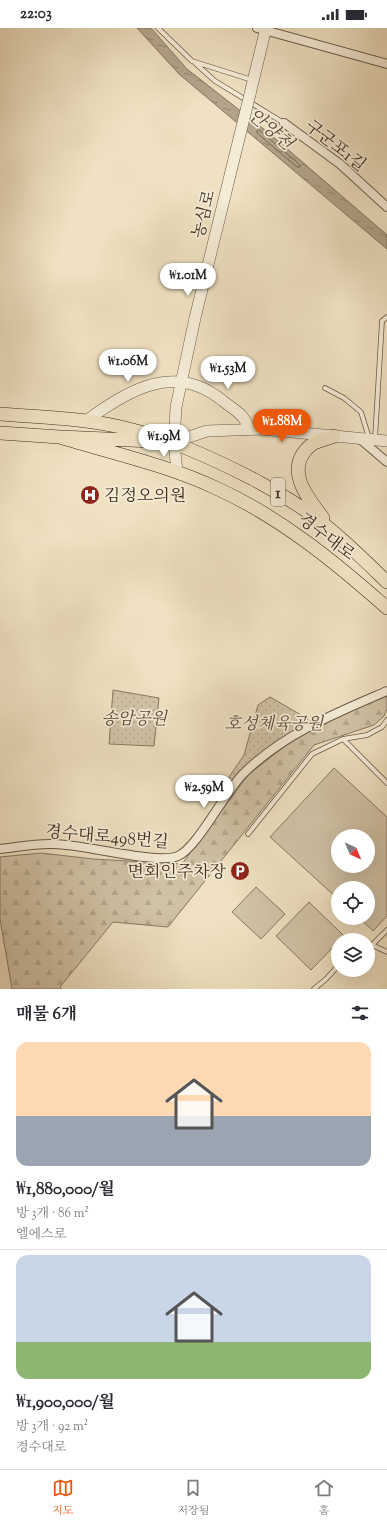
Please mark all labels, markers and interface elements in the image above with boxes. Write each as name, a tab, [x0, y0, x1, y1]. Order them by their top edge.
text: 22:03	[20, 4, 52, 25]
water label: 안양천	[241, 104, 299, 158]
street label: 구군포1길	[299, 115, 370, 178]
street label: 농심로	[187, 187, 223, 241]
pin: ₩1.01M	[155, 263, 221, 297]
text: ₩1.01M	[169, 267, 207, 285]
pin: ₩1.06M	[95, 349, 161, 383]
text: ₩1.06M	[108, 353, 148, 371]
pin: ₩1.53M	[195, 356, 261, 390]
text: ₩1.53M	[210, 360, 247, 378]
pin: ₩1.88M	[249, 409, 315, 443]
text: ₩1.88M	[262, 413, 302, 431]
pin: ₩1.9M	[136, 424, 192, 458]
text: ₩1.9M	[147, 428, 181, 446]
road number: 1	[271, 478, 285, 506]
hospital icon: 김정오의원	[79, 484, 101, 506]
place label: 김정오의원	[104, 485, 186, 509]
street label: 경수대로	[292, 508, 360, 567]
park label: 송암공원	[101, 708, 168, 732]
park label: 호성체육공원	[225, 713, 325, 737]
pin: ₩2.59M	[171, 775, 237, 809]
text: ₩2.59M	[184, 779, 224, 797]
street label: 경수대로498번길	[44, 821, 169, 855]
north arrow	[331, 829, 375, 873]
map controls	[331, 829, 375, 977]
parking icon: 면회인주차장	[229, 860, 251, 882]
place label: 면회인주차장	[127, 861, 227, 885]
button: locate	[331, 881, 375, 925]
button: layers	[331, 933, 375, 977]
icon: filters	[349, 1002, 371, 1024]
text: 매물 6개	[16, 1003, 77, 1027]
icon: home	[158, 1068, 230, 1140]
text: ₩1,880,000/월	[16, 1178, 115, 1202]
text: 방 3개 · 86 m²	[16, 1205, 89, 1223]
text: 엘에스로	[16, 1226, 66, 1244]
icon: home	[158, 1281, 230, 1353]
text: ₩1,900,000/월	[16, 1391, 115, 1415]
text: 방 3개 · 92 m²	[16, 1418, 88, 1436]
text: 경수대로	[16, 1439, 66, 1457]
tab: 지도	[52, 1477, 74, 1519]
tab: 저장됨	[178, 1477, 209, 1519]
tab: 홈	[313, 1477, 335, 1519]

